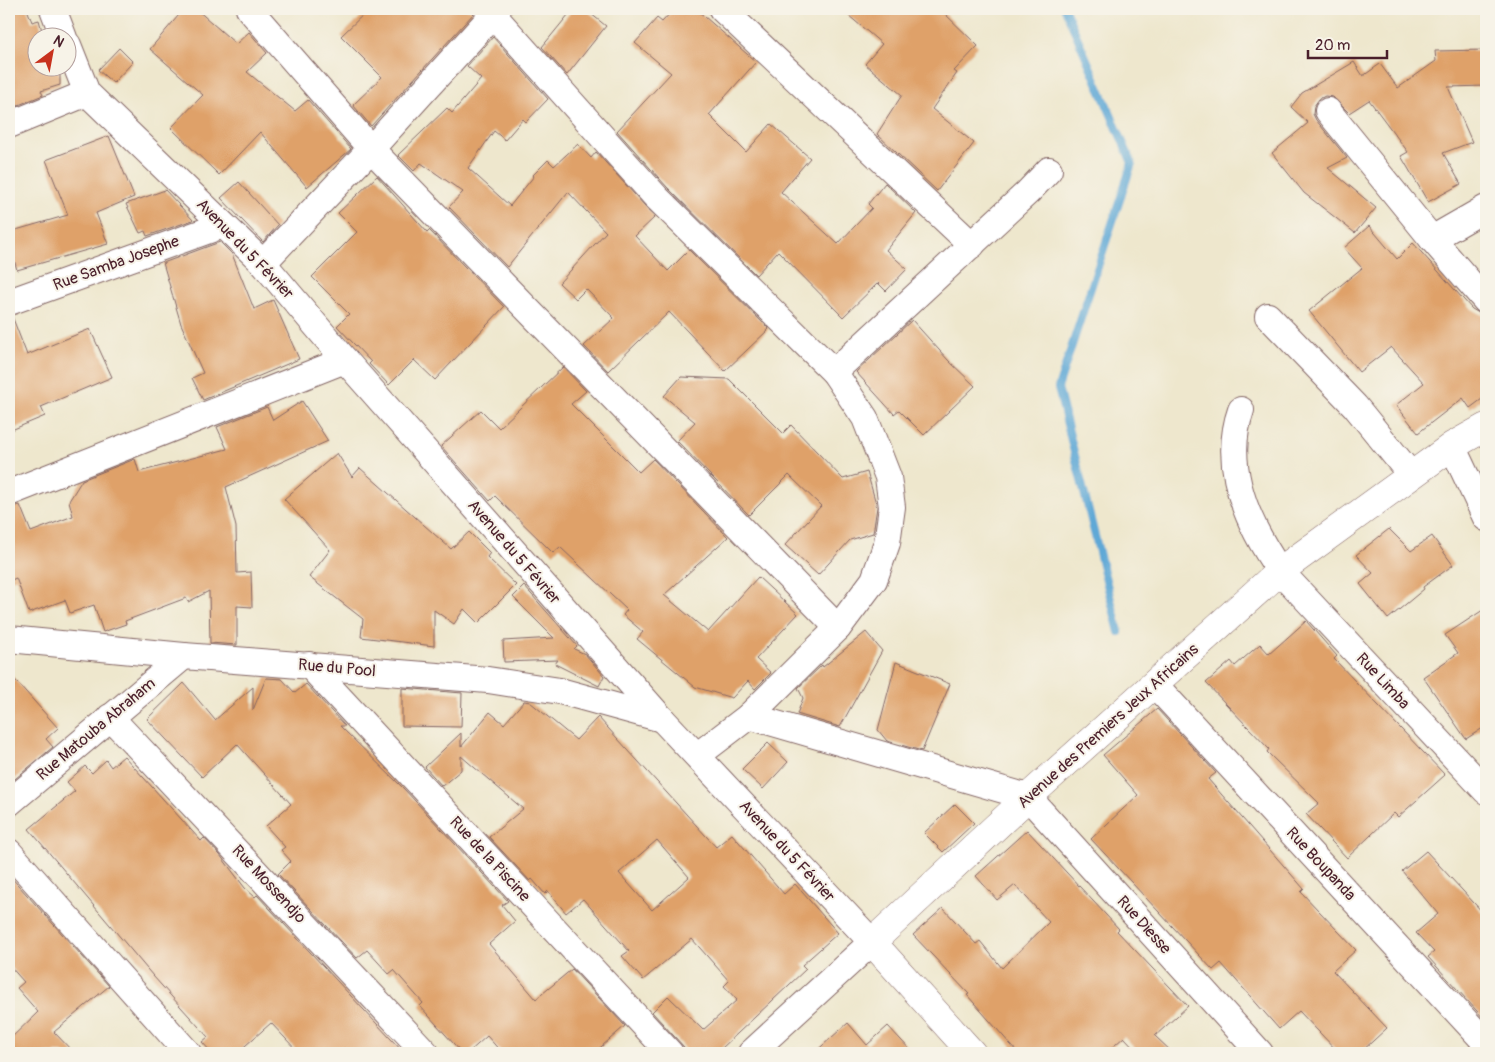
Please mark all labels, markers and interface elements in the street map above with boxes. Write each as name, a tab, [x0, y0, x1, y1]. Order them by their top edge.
north arrow	[28, 28, 78, 78]
scale bar	[1308, 28, 1386, 60]
text: N	[50, 32, 67, 51]
text: 20 m	[1315, 36, 1350, 55]
street label: Avenue du 5 Février	[192, 195, 298, 304]
street label: Rue Samba Josephe	[50, 231, 182, 295]
street label: Avenue du 5 Février	[463, 496, 565, 608]
street label: Avenue des Premiers Jeux Africains	[1013, 639, 1203, 813]
street label: Rue Limba	[1352, 649, 1414, 713]
street label: Rue du Pool	[297, 655, 377, 681]
street label: Rue Matouba Abraham	[32, 673, 160, 785]
street label: Avenue du 5 Février	[735, 796, 839, 906]
street label: Rue de la Piscine	[445, 812, 535, 906]
street label: Rue Boupanda	[1282, 823, 1360, 905]
street label: Rue Mossendjo	[228, 841, 311, 928]
street label: Rue Diesse	[1113, 892, 1175, 958]

